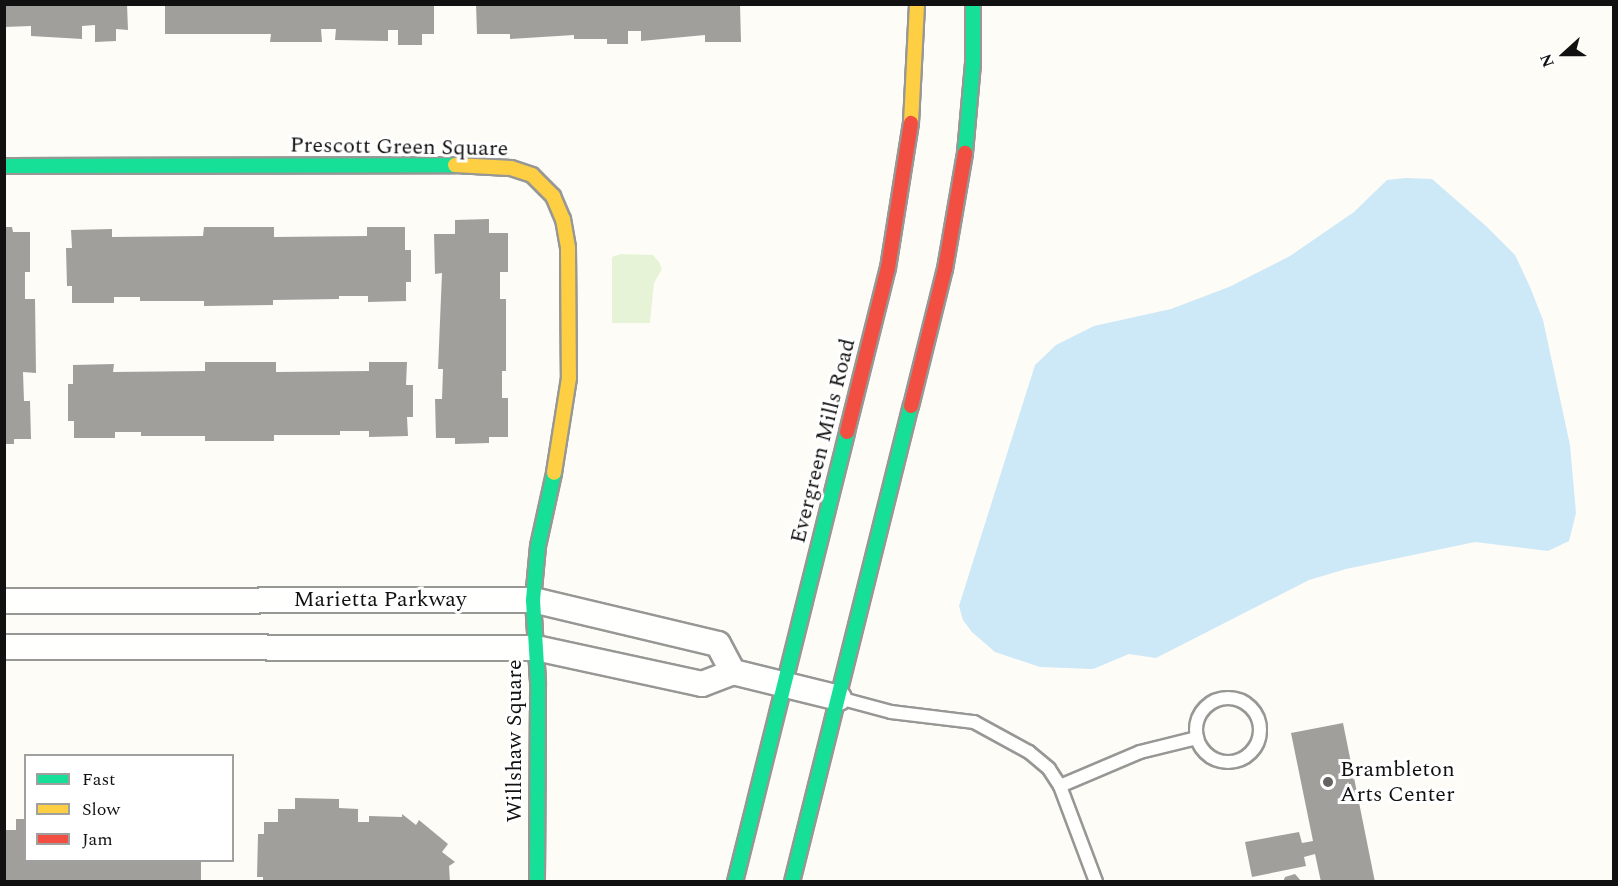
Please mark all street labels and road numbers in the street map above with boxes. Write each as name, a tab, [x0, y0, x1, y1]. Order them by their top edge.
street label: Prescott Green Square	[290, 132, 508, 162]
street label: Evergreen Mills Road	[785, 336, 861, 546]
street label: Marietta Parkway	[293, 587, 467, 613]
street label: Willshaw Square	[502, 659, 528, 823]

